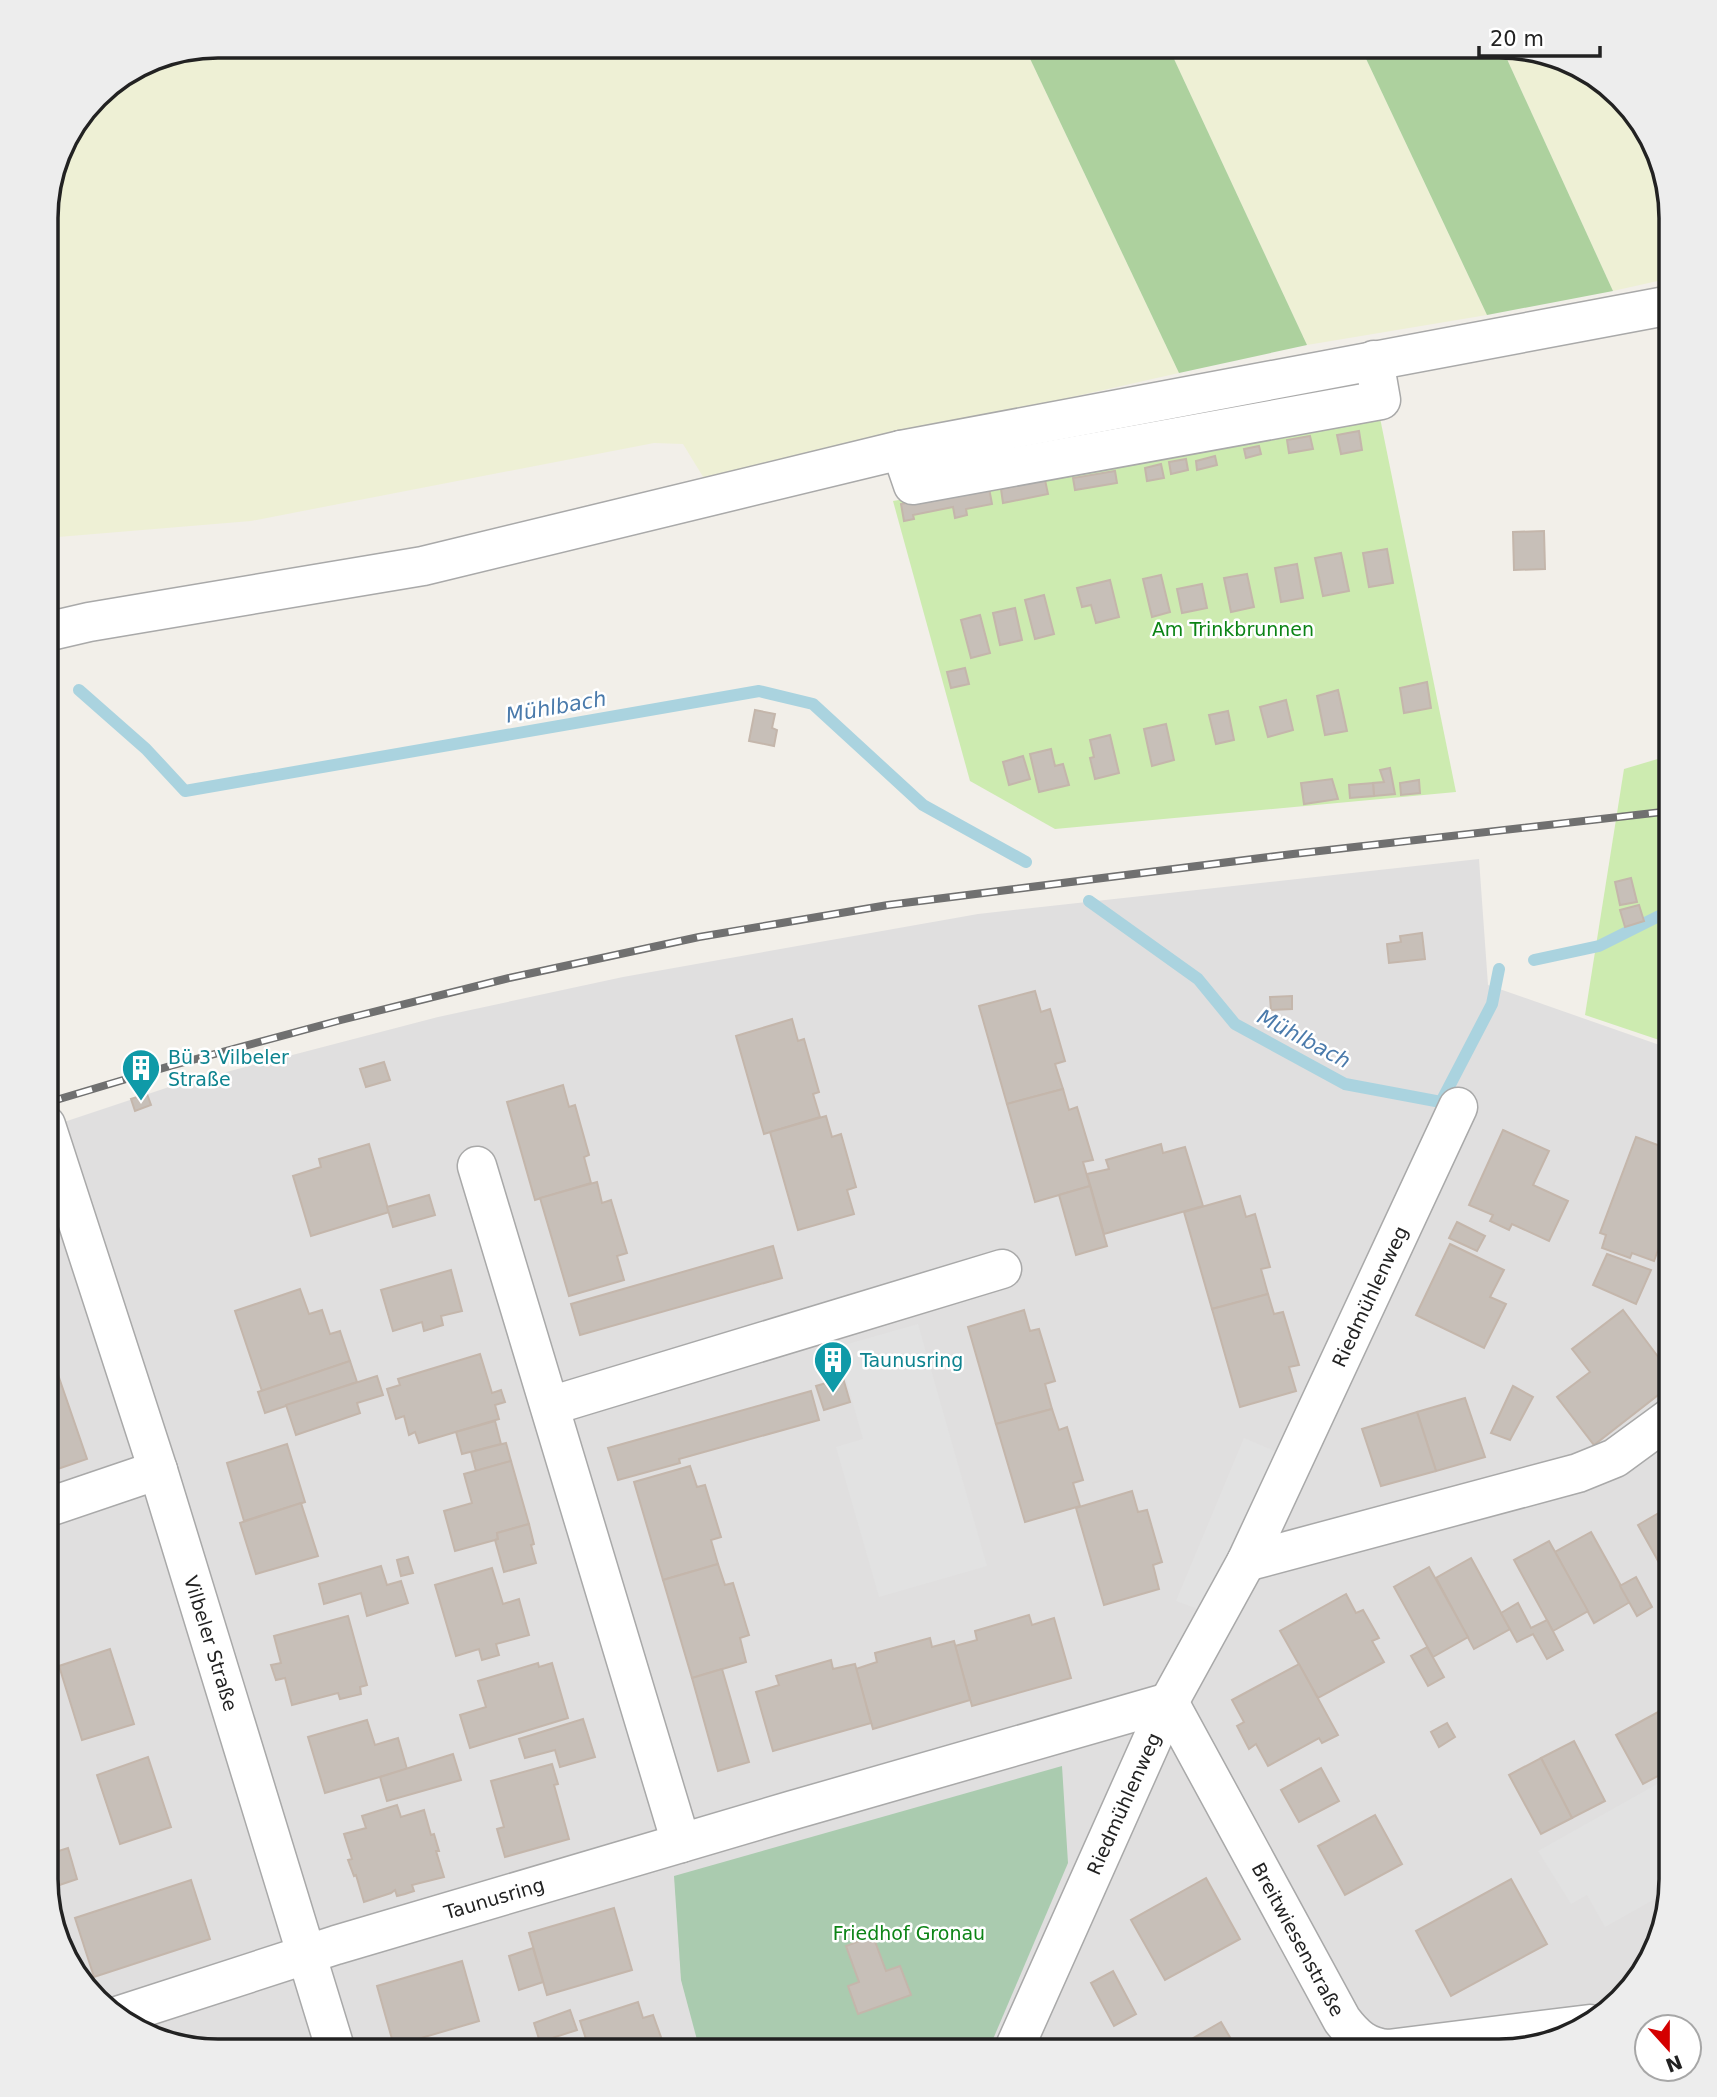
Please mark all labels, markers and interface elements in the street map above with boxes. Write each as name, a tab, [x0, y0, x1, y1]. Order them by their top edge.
scale bar	[1479, 14, 1600, 58]
text: 20 m	[1490, 27, 1544, 51]
park label: Am Trinkbrunnen	[1152, 618, 1314, 640]
water label: Mühlbach	[504, 686, 608, 728]
water label: Mühlbach	[1253, 1005, 1355, 1073]
place label: Bü 3 Vilbeler Straße	[168, 1046, 289, 1090]
building icon: Bü 3 Vilbeler Straße	[120, 1047, 162, 1102]
street label: Riedmühlenweg	[1327, 1222, 1412, 1371]
building icon: Taunusring	[812, 1339, 854, 1394]
place label: Taunusring	[859, 1349, 963, 1371]
street label: Vilbeler Straße	[180, 1573, 242, 1714]
street label: Riedmühlenweg	[1082, 1729, 1165, 1878]
street label: Breitwiesenstraße	[1247, 1859, 1349, 2020]
street label: Taunusring	[441, 1873, 547, 1924]
park label: Friedhof Gronau	[833, 1922, 985, 1944]
north arrow	[1633, 2013, 1703, 2083]
text: N	[1663, 2051, 1685, 2077]

